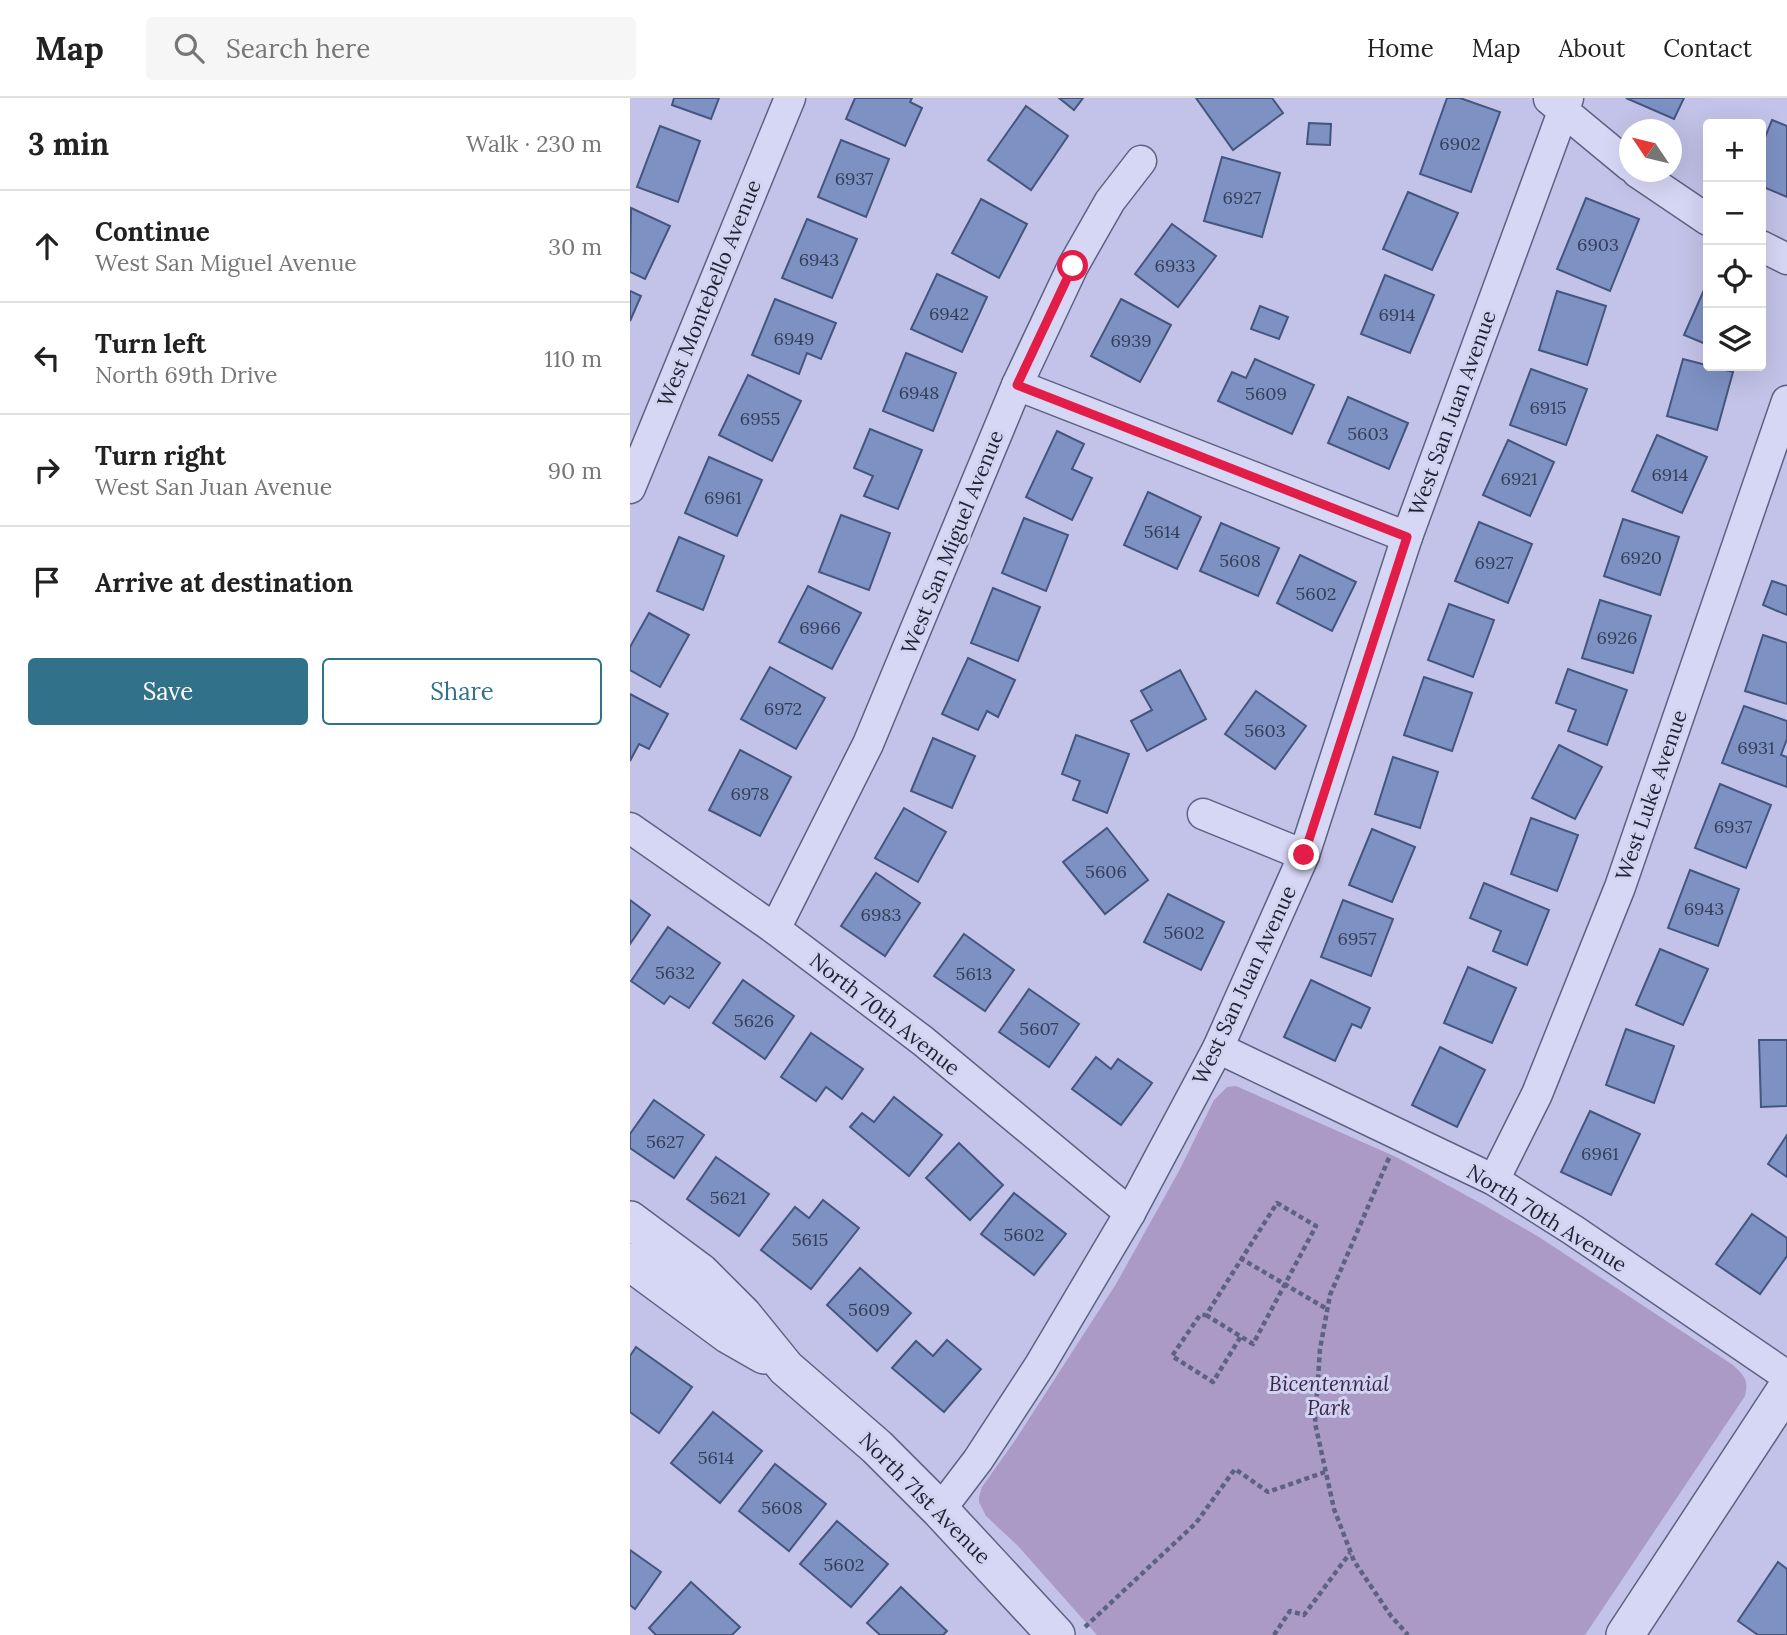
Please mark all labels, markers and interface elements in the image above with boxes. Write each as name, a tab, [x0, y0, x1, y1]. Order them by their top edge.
search box	[146, 17, 636, 80]
text: Map	[35, 27, 104, 69]
icon: search	[170, 29, 208, 67]
text: Search here	[226, 32, 370, 65]
text: Home	[1367, 33, 1434, 64]
text: Map	[1472, 33, 1521, 64]
text: About	[1559, 33, 1625, 64]
text: Contact	[1663, 33, 1752, 64]
north arrow	[1619, 119, 1682, 182]
map controls	[1703, 119, 1766, 371]
button: +	[1703, 119, 1766, 182]
text: 3 min	[28, 125, 109, 163]
text: Walk · 230 m	[466, 129, 602, 158]
house number: 6902	[1439, 132, 1481, 155]
house number: 6937	[835, 167, 873, 190]
street label: West Montebello Avenue	[651, 176, 767, 410]
button: −	[1703, 182, 1766, 245]
house number: 6927	[1223, 186, 1261, 209]
text: Continue	[95, 215, 210, 248]
icon: ahead	[28, 227, 66, 265]
text: 30 m	[548, 232, 602, 261]
house number: 6903	[1577, 233, 1619, 256]
button: locate	[1703, 245, 1766, 308]
text: West San Miguel Avenue	[95, 248, 357, 277]
house number: 6943	[799, 248, 839, 271]
route start	[1057, 250, 1088, 281]
house number: 6933	[1155, 254, 1195, 277]
house number: 6942	[929, 302, 969, 325]
house number: 6914	[1378, 303, 1416, 326]
street label: West San Juan Avenue	[1402, 307, 1502, 519]
button: layers	[1703, 308, 1766, 371]
text: Turn left	[95, 327, 206, 360]
house number: 6949	[774, 327, 814, 350]
house number: 6939	[1110, 329, 1152, 352]
icon: left	[28, 339, 66, 377]
text: 110 m	[544, 344, 602, 373]
text: North 69th Drive	[95, 360, 277, 389]
house number: 6948	[899, 381, 939, 404]
house number: 5609	[1245, 382, 1287, 405]
house number: 6915	[1529, 396, 1567, 419]
house number: 6955	[740, 407, 780, 430]
house number: 5603	[1347, 422, 1389, 445]
street label: West San Miguel Avenue	[895, 426, 1009, 658]
text: Turn right	[95, 439, 226, 472]
icon: right	[28, 451, 66, 489]
text: 90 m	[548, 456, 602, 485]
house number: 6914	[1651, 463, 1689, 486]
house number: 6921	[1500, 467, 1538, 490]
text: West San Juan Avenue	[95, 472, 332, 501]
house number: 6961	[704, 486, 742, 509]
house number: 5614	[1144, 520, 1181, 543]
house number: 6920	[1620, 546, 1662, 569]
house number: 5608	[1219, 549, 1261, 572]
house number: 6927	[1475, 551, 1513, 574]
icon: arrive	[28, 563, 66, 601]
text: Arrive at destination	[95, 566, 353, 599]
house number: 5602	[1296, 582, 1336, 605]
house number: 6966	[799, 616, 841, 639]
house number: 6926	[1597, 626, 1637, 649]
button: Save	[28, 658, 308, 725]
button: Share	[322, 658, 602, 725]
house number: 6972	[764, 697, 802, 720]
street label: West Luke Avenue	[1609, 706, 1693, 884]
house number: 5603	[1244, 719, 1286, 742]
house number: 6931	[1737, 736, 1775, 759]
house number: 6978	[731, 782, 769, 805]
house number: 6937	[1714, 815, 1752, 838]
route end	[1288, 839, 1319, 870]
house number: 5606	[1085, 860, 1127, 883]
street label: West San Juan Avenue	[1186, 881, 1302, 1089]
house number: 6943	[1684, 897, 1724, 920]
house number: 6983	[861, 903, 901, 926]
house number: 5602	[1164, 921, 1204, 944]
house number: 6957	[1338, 927, 1376, 950]
street label: North 70th Avenue	[804, 947, 966, 1081]
house number: 5632	[655, 961, 695, 984]
house number: 5613	[956, 962, 992, 985]
house number: 5626	[734, 1009, 774, 1032]
house number: 5607	[1019, 1017, 1059, 1040]
house number: 5627	[646, 1130, 684, 1153]
house number: 6961	[1581, 1142, 1619, 1165]
street label: North 70th Avenue	[1462, 1158, 1632, 1278]
house number: 5621	[710, 1186, 746, 1209]
house number: 5602	[1004, 1223, 1044, 1246]
house number: 5615	[792, 1228, 828, 1251]
house number: 5609	[848, 1298, 890, 1321]
park label: Bicentennial Park	[1269, 1370, 1389, 1421]
street label: North 71st Avenue	[853, 1426, 997, 1570]
house number: 5614	[698, 1446, 735, 1469]
house number: 5608	[761, 1496, 803, 1519]
house number: 5602	[824, 1553, 864, 1576]

